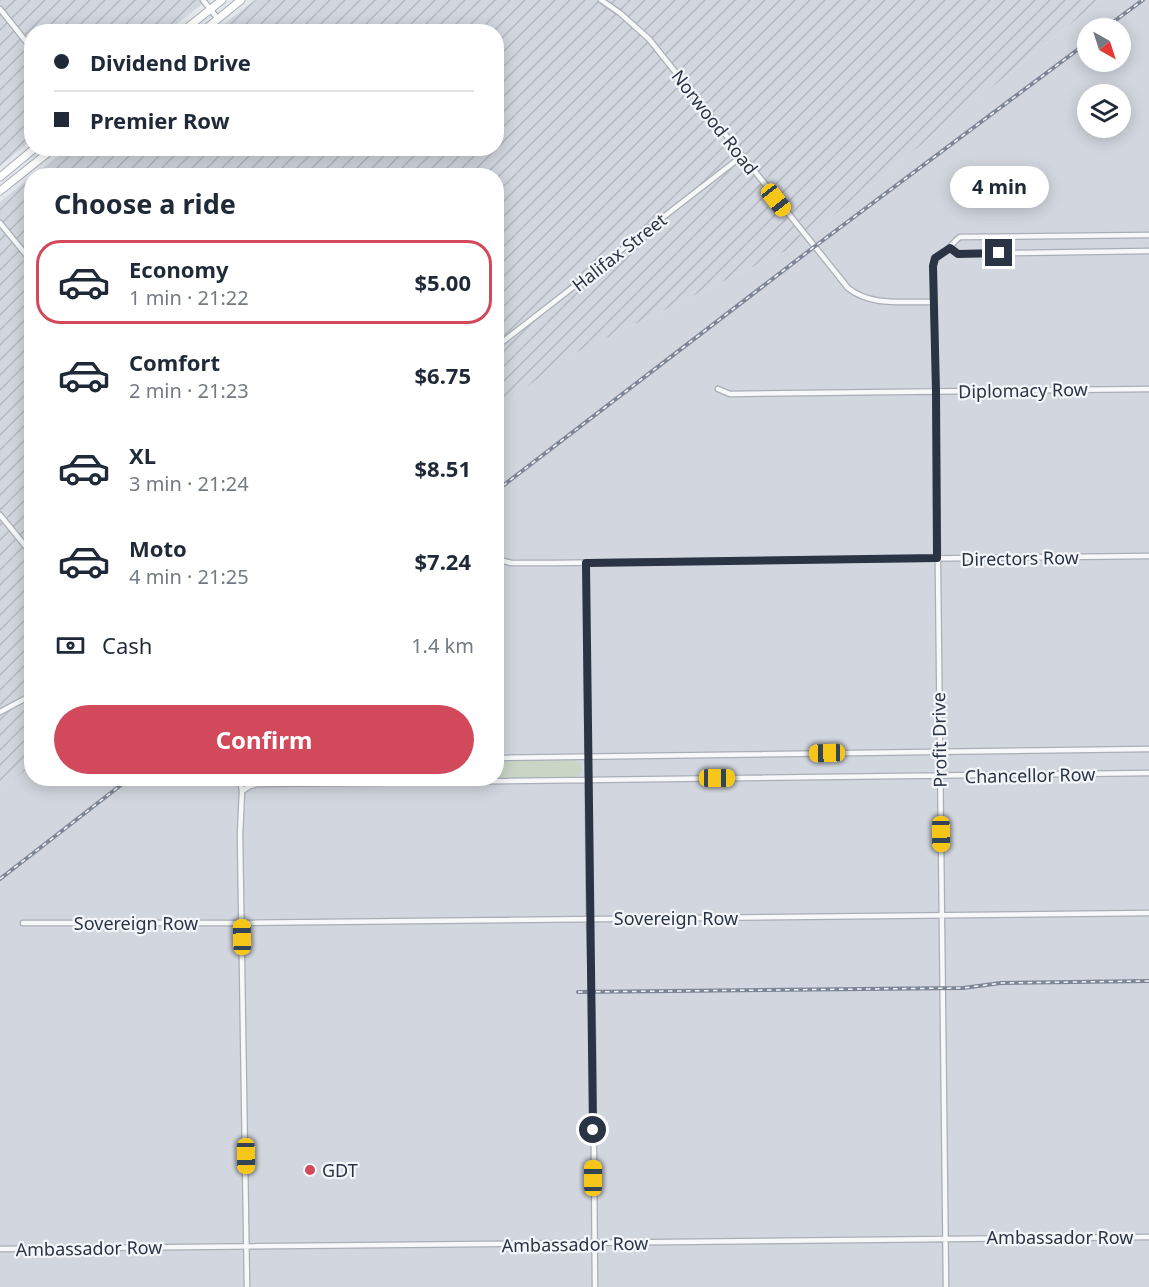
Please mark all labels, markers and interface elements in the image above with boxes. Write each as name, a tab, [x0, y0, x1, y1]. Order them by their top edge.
north arrow	[1077, 18, 1131, 72]
map controls	[1077, 18, 1131, 138]
text: Dividend Drive	[90, 47, 251, 77]
street label: Norwood Road	[666, 65, 764, 179]
button: layers	[1077, 84, 1131, 138]
text: Premier Row	[90, 105, 229, 135]
callout: 4 min	[950, 166, 1048, 208]
text: 4 min	[972, 173, 1027, 200]
car	[758, 180, 794, 220]
text: Choose a ride	[54, 185, 236, 222]
street label: Halifax Street	[567, 207, 671, 296]
route end	[985, 239, 1012, 266]
text: Economy	[129, 254, 228, 284]
icon: car	[57, 255, 111, 309]
text: $5.00	[414, 267, 471, 297]
text: 1 min · 21:22	[129, 284, 249, 311]
text: Comfort	[129, 347, 220, 377]
icon: car	[57, 348, 111, 402]
text: $6.75	[414, 360, 471, 390]
text: 2 min · 21:23	[129, 377, 249, 404]
street label: Diplomacy Row	[958, 377, 1088, 403]
text: XL	[129, 440, 156, 470]
icon: car	[57, 441, 111, 495]
text: $8.51	[414, 453, 471, 483]
text: 3 min · 21:24	[129, 470, 249, 497]
text: Moto	[129, 533, 187, 563]
icon: car	[57, 534, 111, 588]
street label: Directors Row	[961, 545, 1079, 571]
text: $7.24	[414, 546, 471, 576]
text: 4 min · 21:25	[129, 563, 249, 590]
icon: cash	[54, 629, 87, 662]
text: Cash	[102, 630, 152, 660]
text: 1.4 km	[411, 632, 474, 659]
street label: Profit Drive	[926, 692, 952, 788]
button: Confirm	[54, 705, 474, 774]
car	[809, 744, 845, 762]
street label: Chancellor Row	[964, 762, 1096, 788]
car	[699, 769, 735, 787]
car	[932, 816, 950, 852]
street label: Sovereign Row	[614, 906, 738, 930]
street label: Sovereign Row	[74, 911, 198, 935]
car	[233, 919, 251, 955]
route start	[579, 1116, 606, 1143]
car	[237, 1138, 255, 1174]
place label: GDT	[322, 1158, 358, 1182]
car	[584, 1160, 602, 1196]
marker: GDT	[303, 1163, 317, 1177]
street label: Ambassador Row	[987, 1225, 1133, 1249]
street label: Ambassador Row	[501, 1231, 649, 1257]
street label: Ambassador Row	[15, 1235, 163, 1261]

